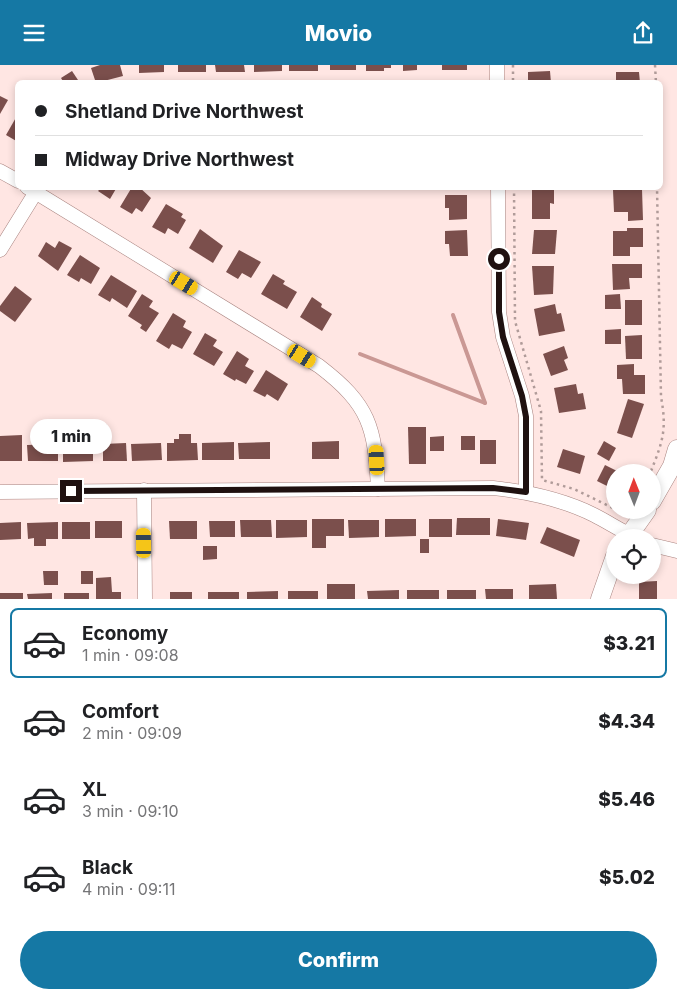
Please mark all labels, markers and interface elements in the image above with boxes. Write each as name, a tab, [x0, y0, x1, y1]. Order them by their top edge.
icon: menu	[20, 19, 48, 47]
icon: share	[629, 19, 657, 47]
text: Movio	[305, 20, 372, 46]
text: Shetland Drive Northwest	[65, 100, 304, 123]
text: Midway Drive Northwest	[65, 148, 294, 171]
route start	[488, 248, 510, 270]
car	[167, 269, 200, 297]
car	[285, 342, 318, 370]
callout: 1 min	[30, 419, 112, 453]
text: 1 min	[51, 426, 91, 446]
car	[368, 445, 385, 475]
north arrow	[606, 464, 661, 519]
map controls	[606, 464, 661, 584]
route end	[60, 480, 82, 502]
car	[136, 528, 151, 558]
button: locate	[606, 529, 661, 584]
icon: car	[22, 621, 67, 666]
text: Economy	[82, 622, 168, 645]
text: $3.21	[603, 632, 655, 655]
text: 1 min · 09:08	[82, 645, 179, 665]
icon: car	[22, 699, 67, 744]
text: Comfort	[82, 700, 159, 723]
text: $4.34	[598, 710, 655, 733]
text: 2 min · 09:09	[82, 723, 182, 743]
icon: car	[22, 777, 67, 822]
text: XL	[82, 778, 107, 801]
text: $5.46	[598, 788, 655, 811]
text: 3 min · 09:10	[82, 801, 179, 821]
icon: car	[22, 855, 67, 900]
text: Black	[82, 856, 133, 879]
text: $5.02	[599, 866, 655, 889]
text: 4 min · 09:11	[82, 879, 175, 899]
button: Confirm	[20, 931, 657, 989]

